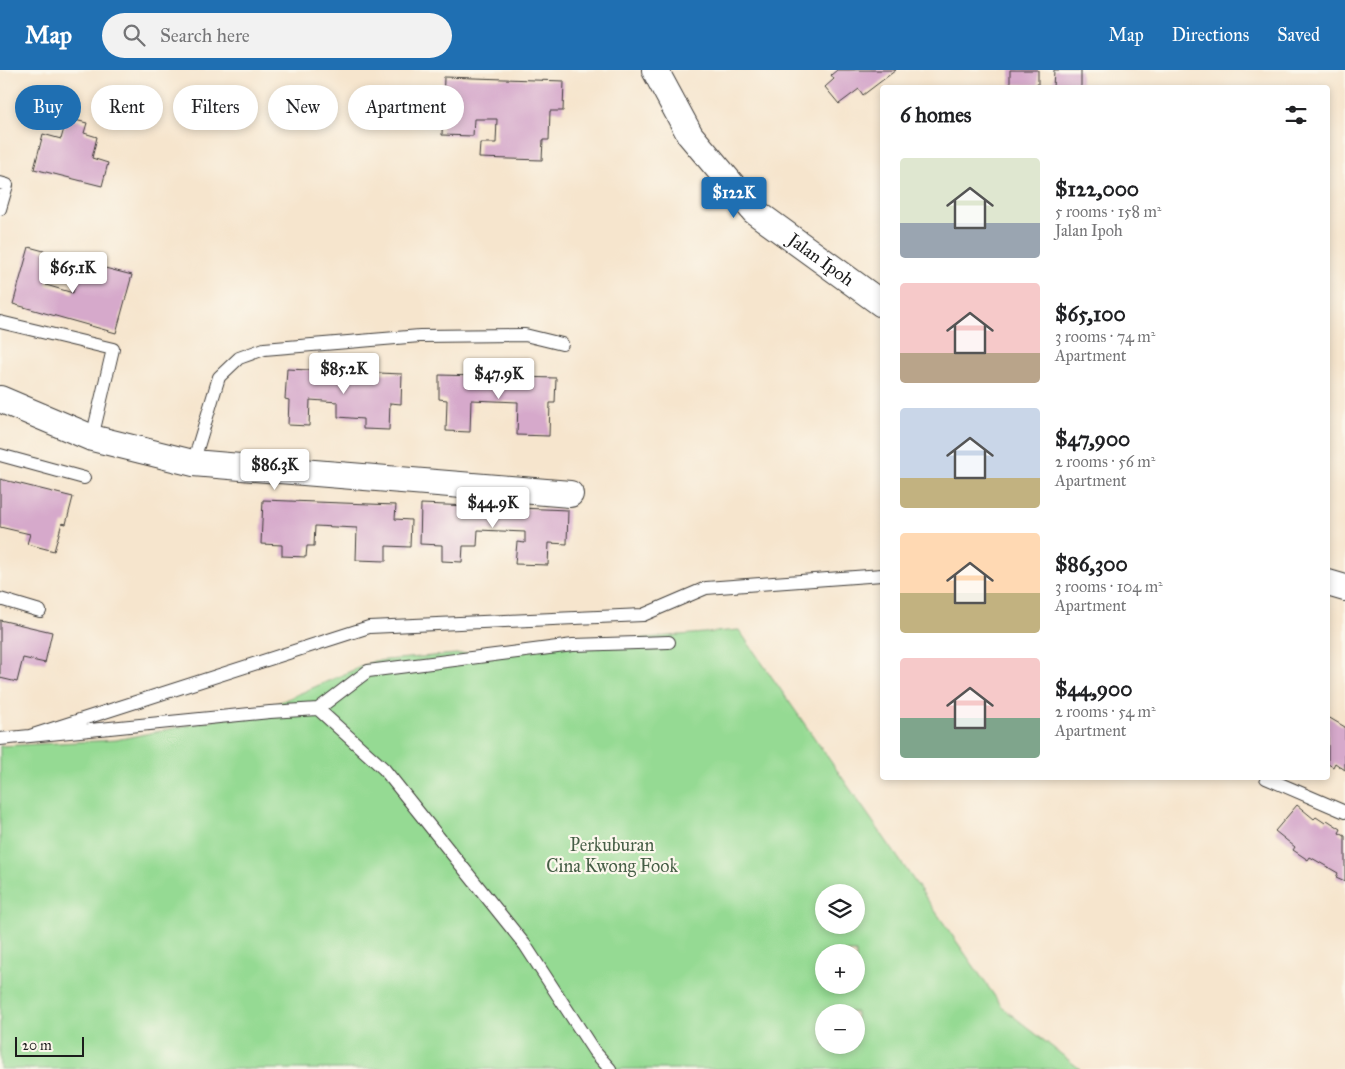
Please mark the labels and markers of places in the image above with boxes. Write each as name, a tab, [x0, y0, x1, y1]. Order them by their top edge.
pin: $122K	[699, 176, 769, 219]
pin: $65.1K	[32, 252, 114, 294]
pin: $85.2K	[303, 352, 385, 395]
pin: $47.9K	[458, 358, 540, 400]
pin: $86.3K	[234, 448, 316, 491]
pin: $44.9K	[452, 486, 534, 529]

